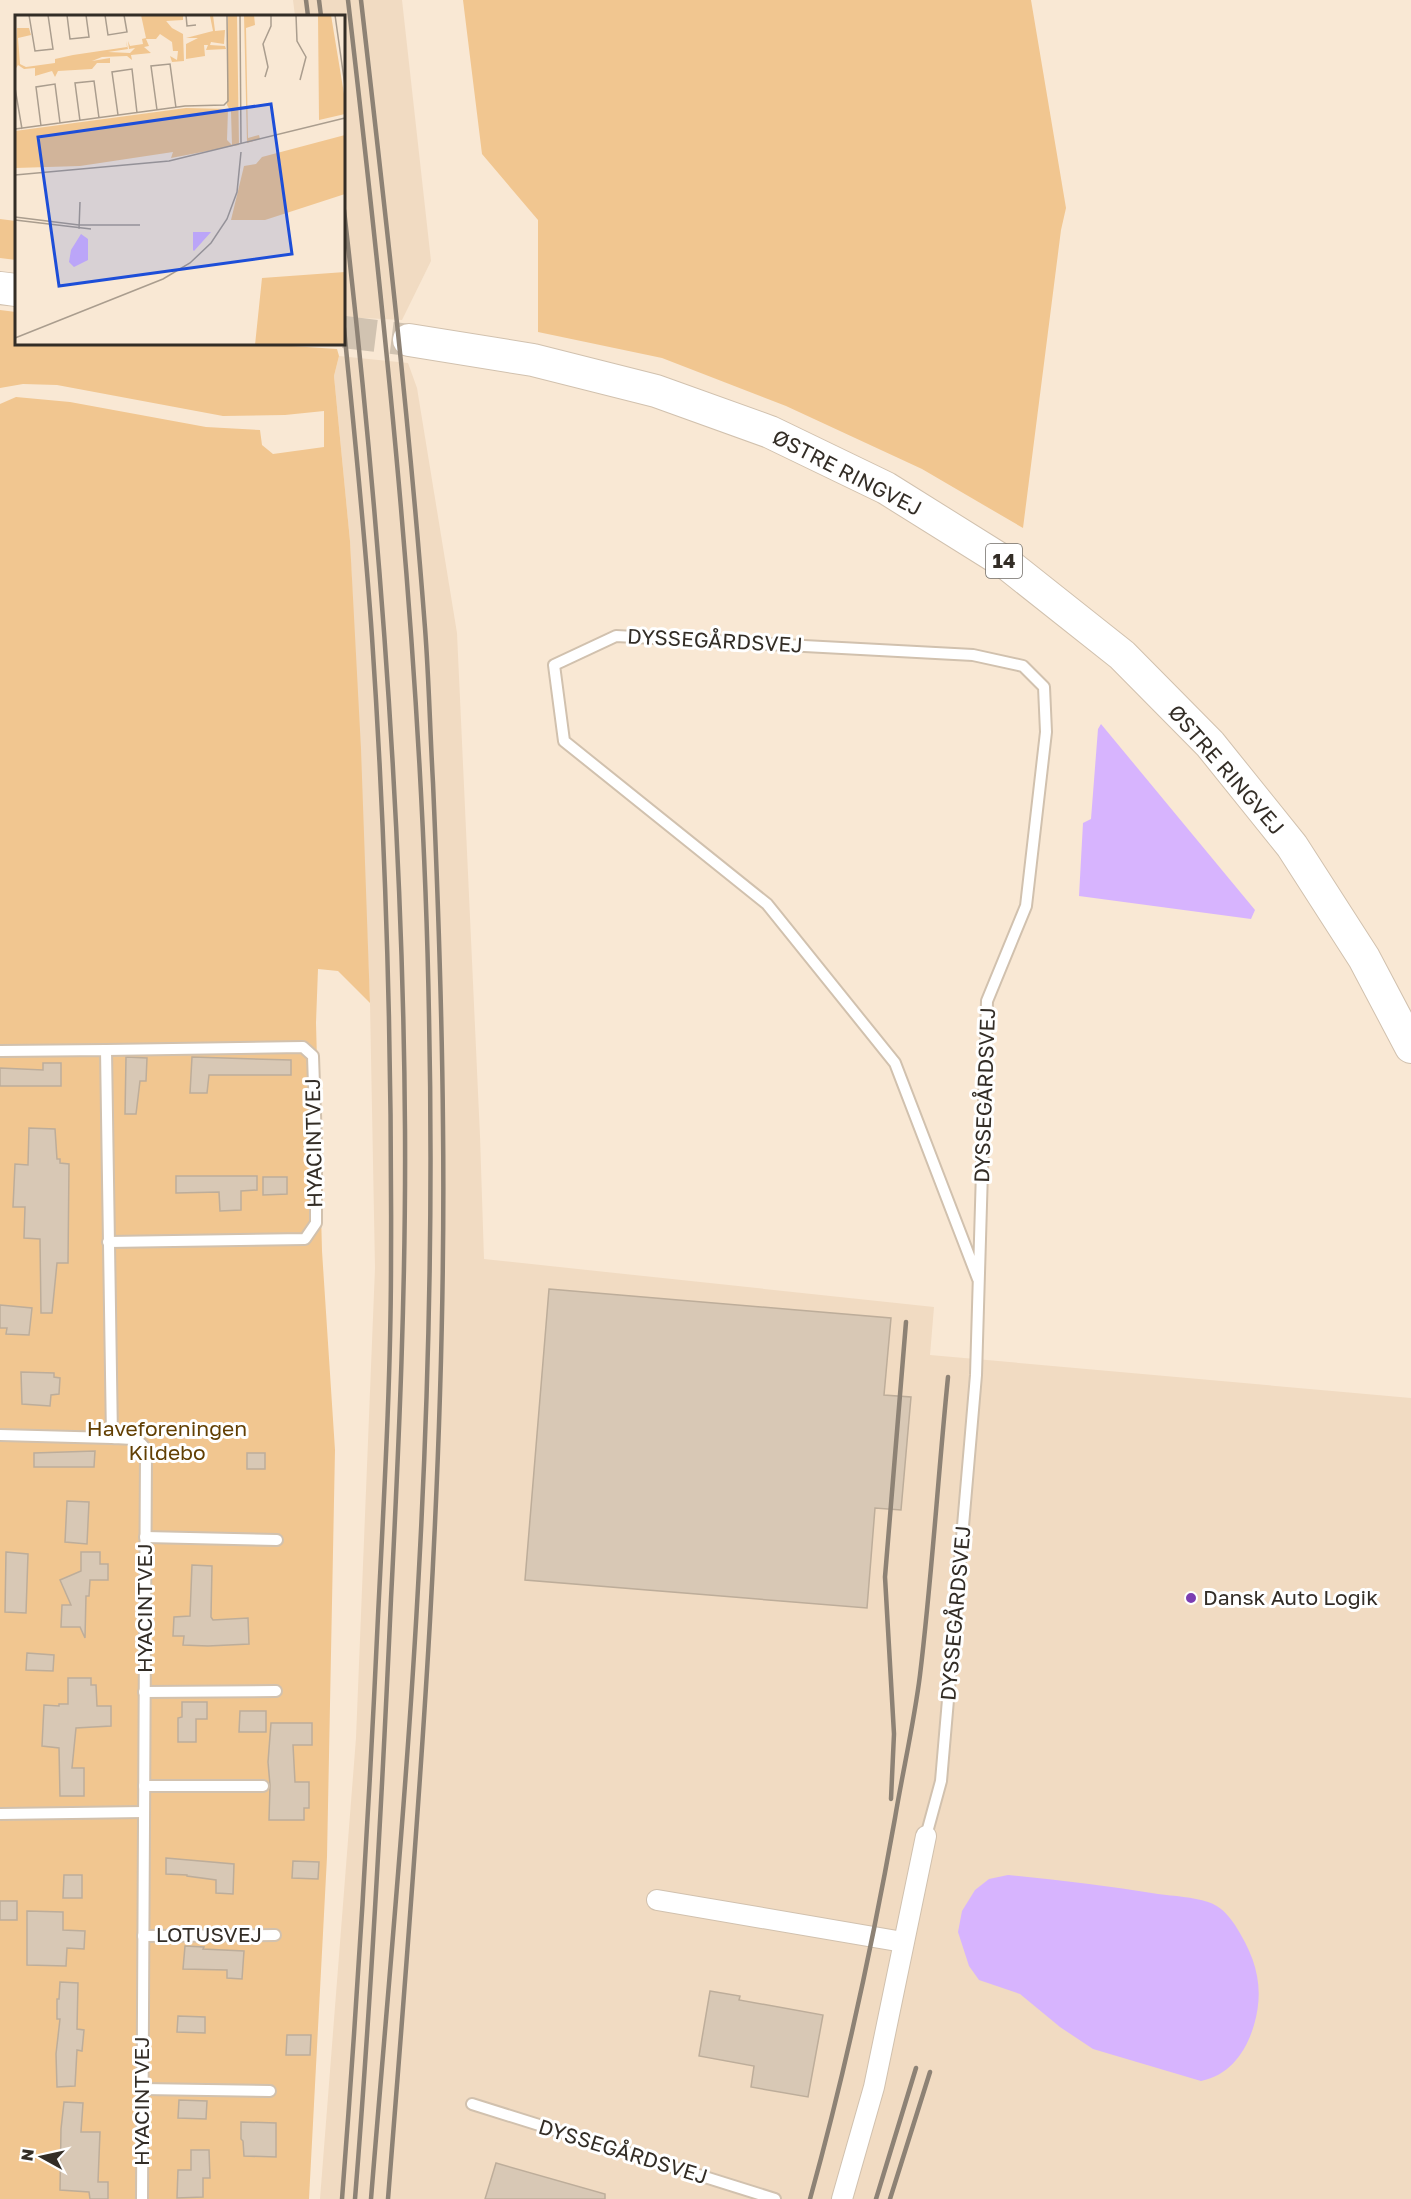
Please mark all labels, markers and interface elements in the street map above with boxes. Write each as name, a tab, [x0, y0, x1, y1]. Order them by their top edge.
inset map	[15, 15, 345, 345]
street label: ØSTRE RINGVEJ	[769, 423, 926, 521]
road number: 14	[986, 544, 1022, 578]
street label: DYSSEGÅRDSVEJ	[627, 622, 804, 658]
street label: ØSTRE RINGVEJ	[1163, 699, 1290, 840]
street label: DYSSEGÅRDSVEJ	[968, 1007, 1000, 1183]
street label: HYACINTVEJ	[299, 1078, 327, 1208]
park label: Haveforeningen Kildebo	[87, 1415, 247, 1465]
street label: DYSSEGÅRDSVEJ	[934, 1524, 976, 1702]
street label: HYACINTVEJ	[131, 1543, 157, 1673]
place label: Dansk Auto Logik	[1203, 1584, 1378, 1610]
marker: Dansk Auto Logik	[1184, 1591, 1198, 1605]
street label: LOTUSVEJ	[156, 1921, 262, 1947]
street label: HYACINTVEJ	[128, 2036, 154, 2166]
street label: DYSSEGÅRDSVEJ	[535, 2113, 711, 2189]
north arrow	[12, 2127, 72, 2187]
text: N	[16, 2147, 38, 2162]

